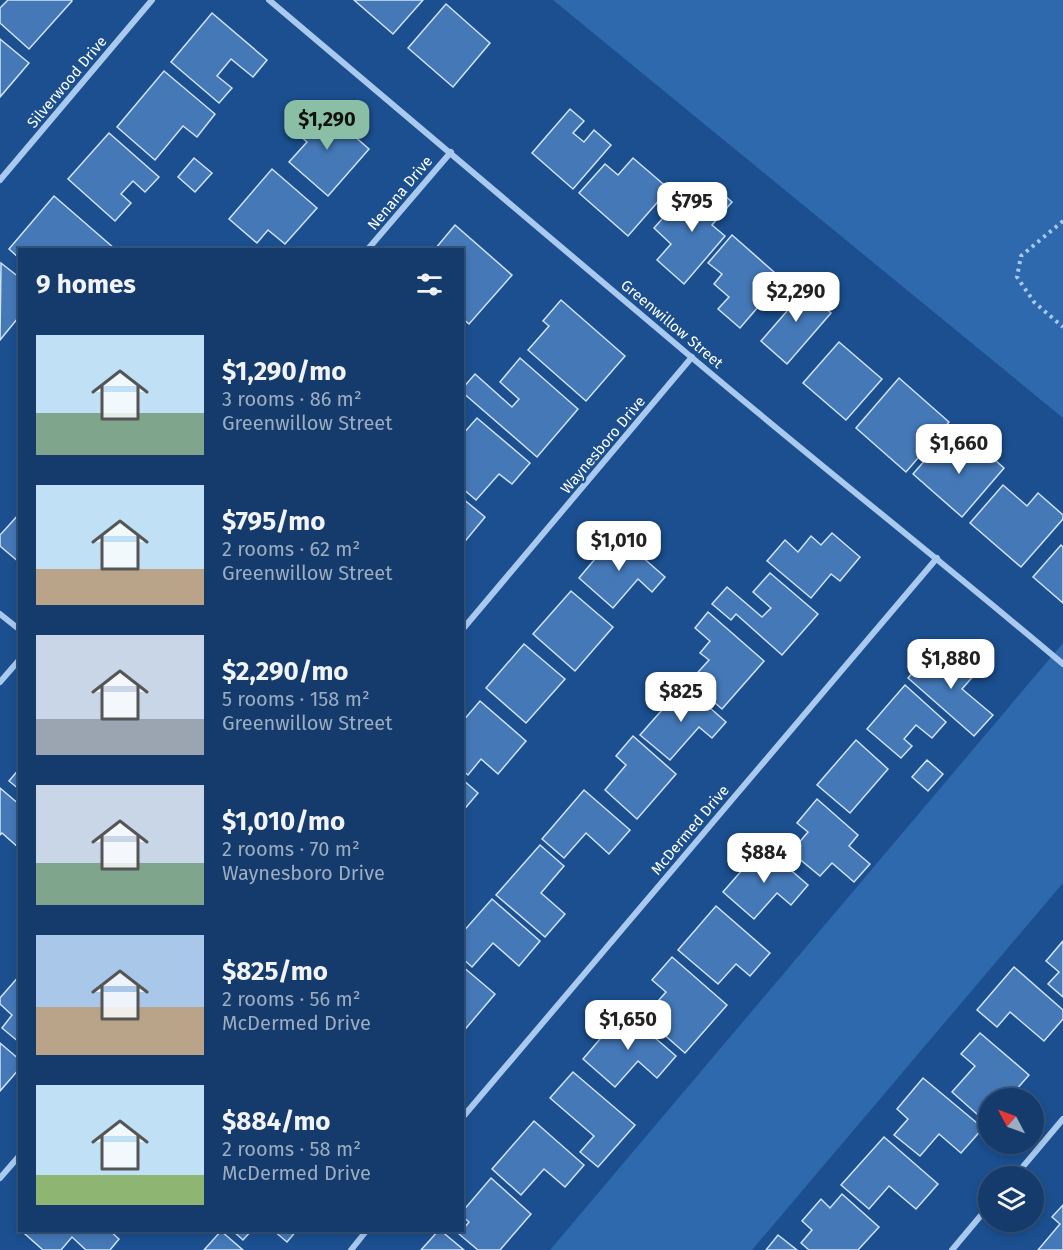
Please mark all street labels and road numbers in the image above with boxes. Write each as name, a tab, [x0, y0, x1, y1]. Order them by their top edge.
street label: Silverwood Drive	[23, 32, 111, 132]
street label: Nenana Drive	[364, 152, 436, 234]
street label: Greenwillow Street	[617, 276, 727, 372]
street label: Waynesboro Drive	[557, 392, 649, 498]
street label: McDermed Drive	[647, 781, 733, 879]

